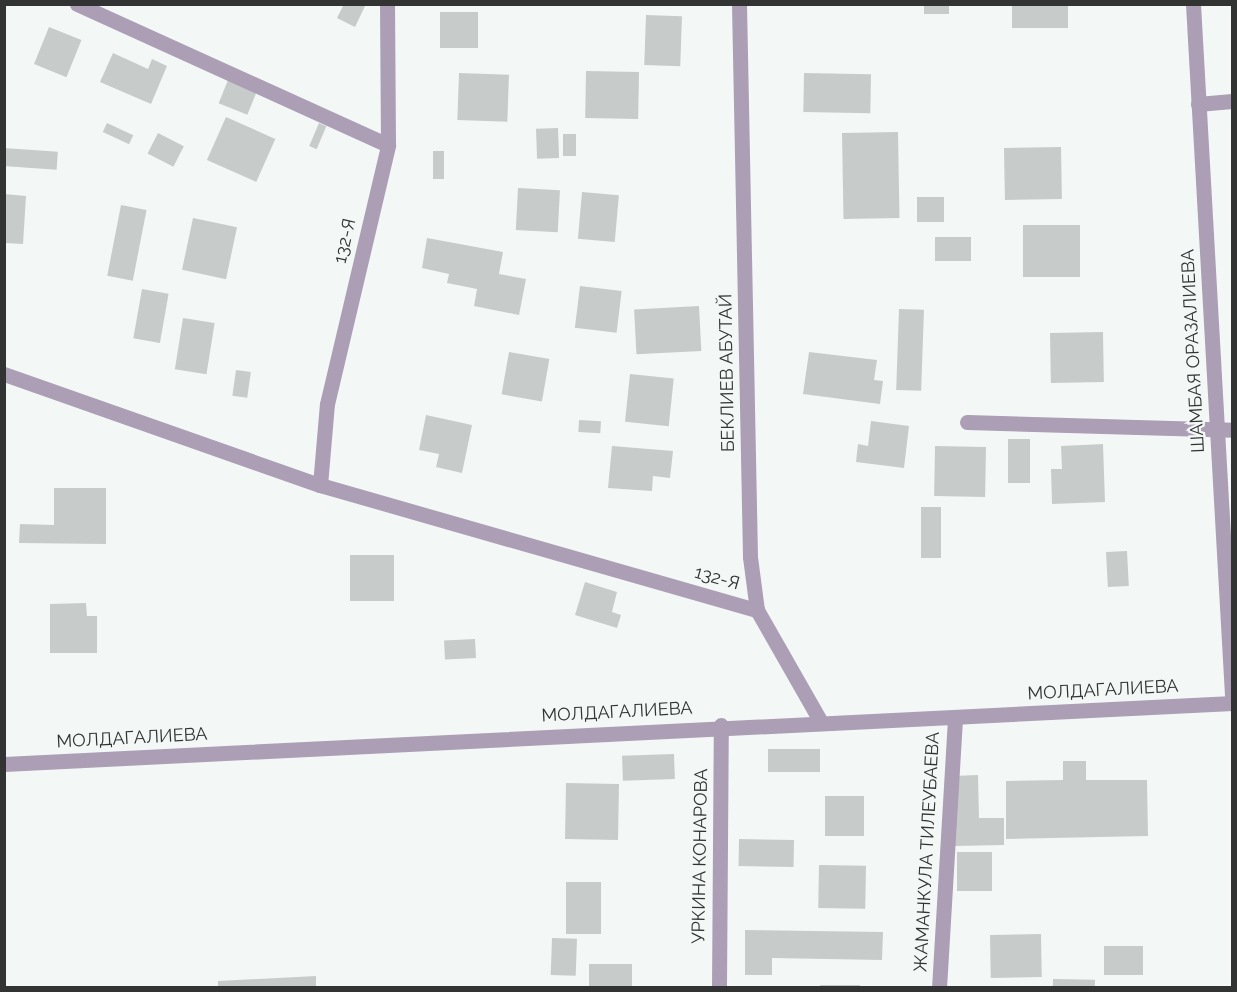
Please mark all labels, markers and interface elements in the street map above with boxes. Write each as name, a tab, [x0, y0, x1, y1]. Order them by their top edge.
street label: 132-Я	[329, 216, 361, 266]
street label: ШАМБАЯ ОРАЗАЛИЕВА	[1177, 249, 1209, 453]
street label: БЕКЛИЕВ АБУТАЙ	[715, 293, 739, 453]
street label: 132-Я	[692, 561, 742, 595]
street label: МОЛДАГАЛИЕВА	[1027, 675, 1179, 705]
street label: МОЛДАГАЛИЕВА	[541, 697, 693, 727]
street label: МОЛДАГАЛИЕВА	[56, 723, 208, 753]
street label: ЖАМАНКУЛА ТИЛЕУБАЕВА	[910, 731, 944, 973]
street label: УРКИНА КОНАРОВА	[688, 768, 712, 944]

